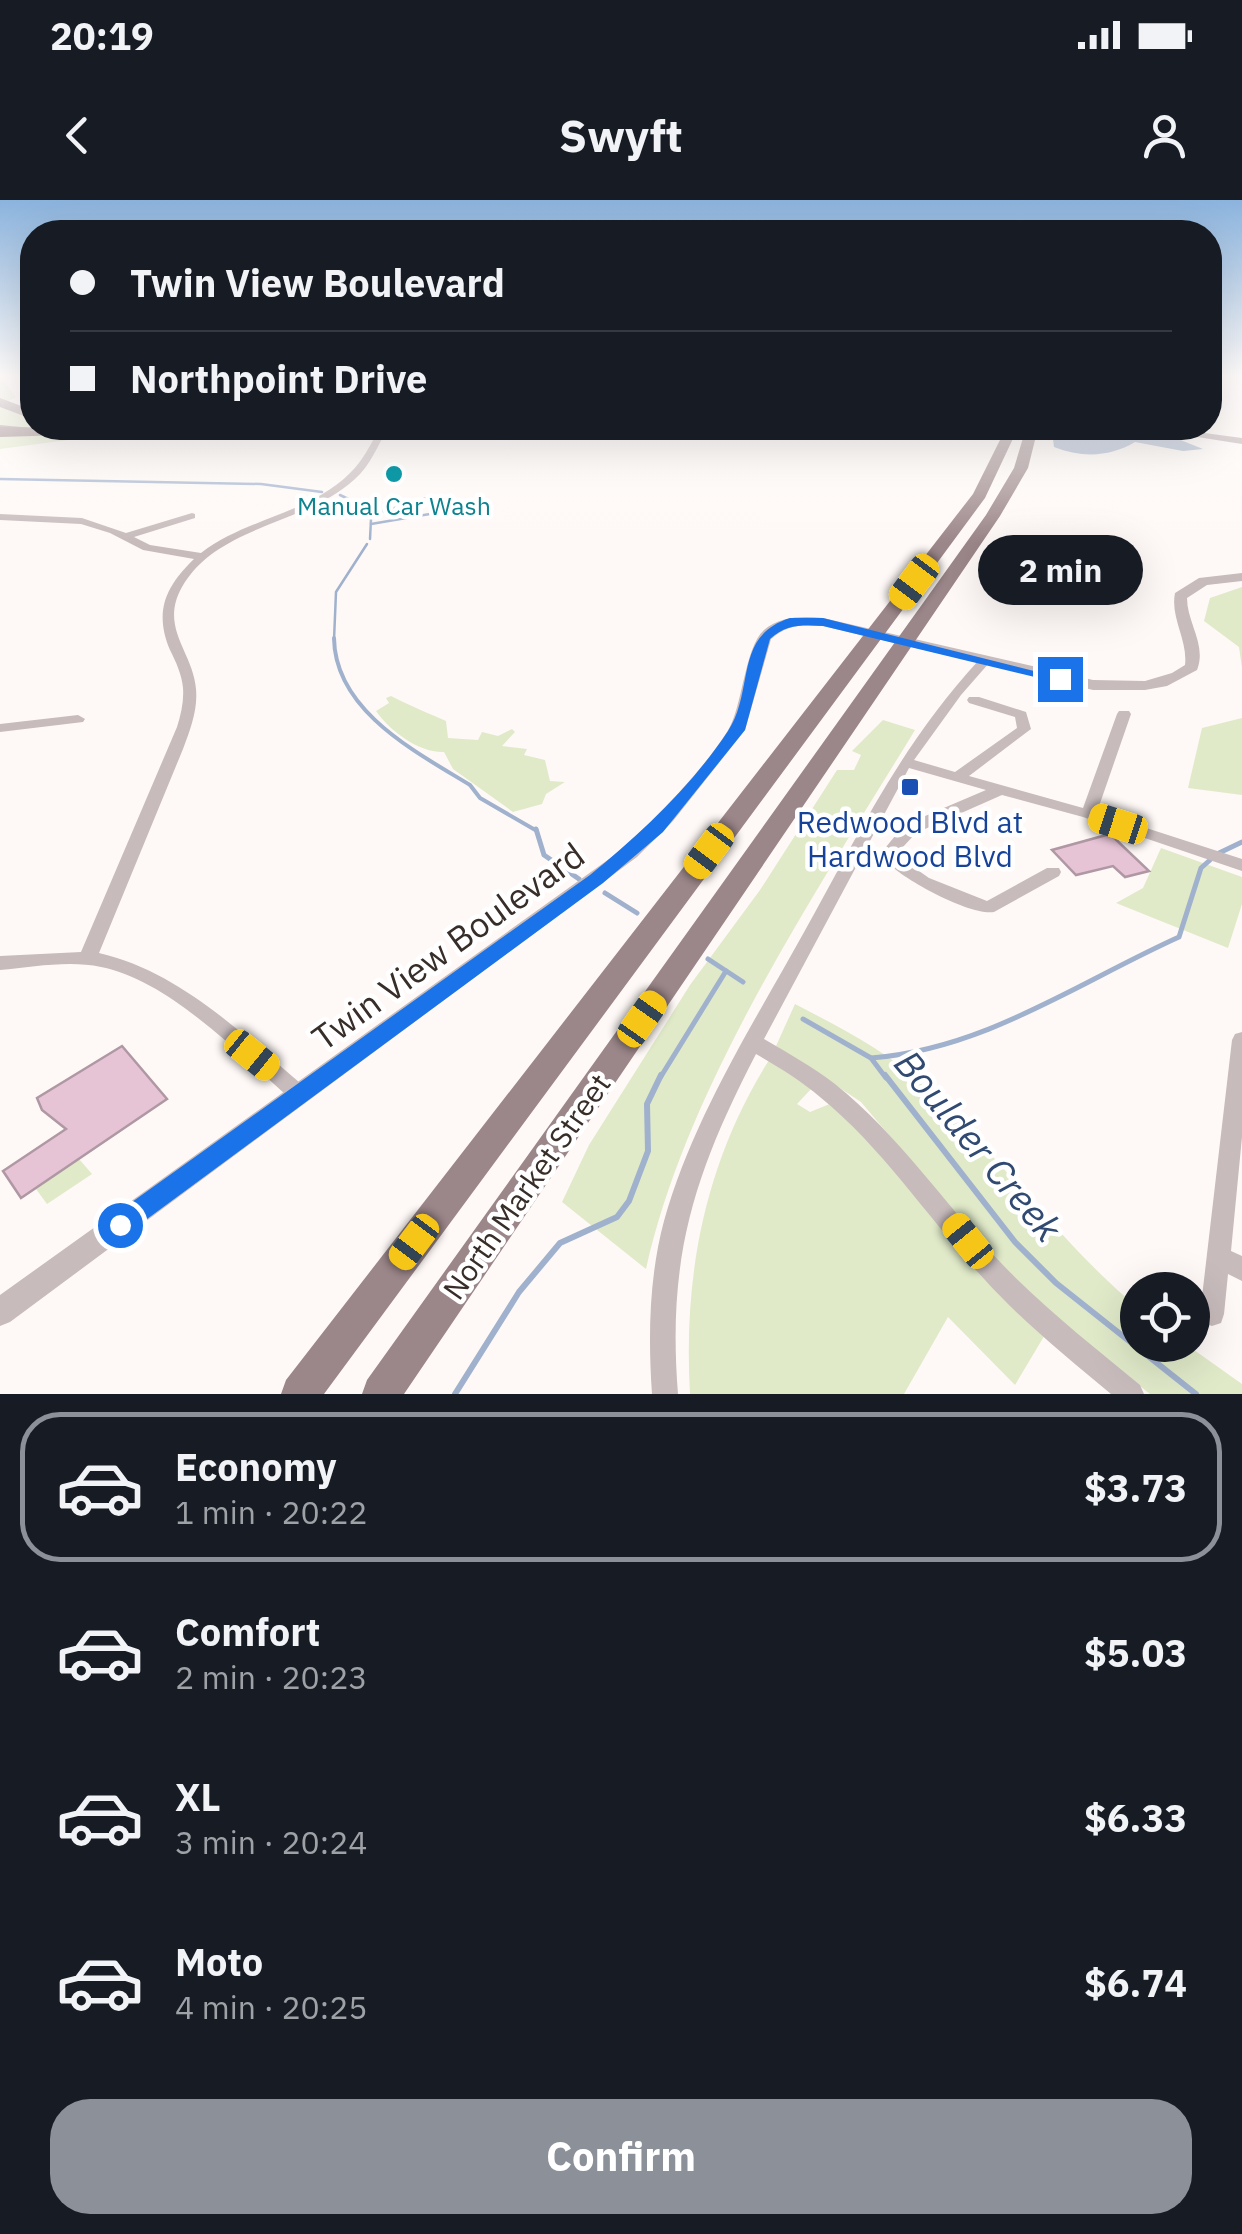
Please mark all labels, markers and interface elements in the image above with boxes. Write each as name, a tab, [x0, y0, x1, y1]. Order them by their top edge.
text: 20:19	[50, 11, 154, 60]
text: Swyft	[559, 106, 683, 164]
icon: back	[50, 108, 105, 163]
icon: person	[1137, 108, 1192, 163]
text: Twin View Boulevard	[130, 258, 505, 307]
text: Northpoint Drive	[130, 354, 427, 403]
marker: Manual Car Wash	[383, 463, 405, 485]
place label: Manual Car Wash	[297, 489, 491, 522]
callout: 2 min	[978, 534, 1142, 604]
car	[884, 549, 944, 615]
text: 2 min	[1019, 549, 1102, 591]
route end	[1038, 657, 1083, 702]
marker: Redwood Blvd at Hardwood Blvd	[899, 776, 921, 798]
car	[1085, 800, 1151, 848]
place label: Redwood Blvd at Hardwood Blvd	[797, 802, 1023, 875]
car	[679, 818, 739, 884]
street label: Twin View Boulevard	[303, 832, 593, 1060]
car	[613, 986, 671, 1052]
car	[219, 1024, 285, 1086]
water label: Boulder Creek	[885, 1039, 1074, 1252]
street label: North Market Street	[433, 1066, 619, 1306]
route start	[98, 1203, 143, 1248]
car	[937, 1208, 999, 1274]
car	[384, 1209, 444, 1275]
map controls	[1120, 1272, 1210, 1362]
button: locate	[1120, 1272, 1210, 1362]
icon: car	[55, 1442, 145, 1532]
text: Economy	[175, 1442, 337, 1491]
text: $3.73	[1084, 1463, 1187, 1512]
text: 1 min · 20:22	[175, 1491, 368, 1533]
icon: car	[55, 1607, 145, 1697]
text: Comfort	[175, 1607, 320, 1656]
text: $5.03	[1084, 1628, 1187, 1677]
text: 2 min · 20:23	[175, 1656, 368, 1698]
icon: car	[55, 1772, 145, 1862]
text: XL	[175, 1772, 221, 1821]
text: $6.33	[1084, 1793, 1187, 1842]
text: 3 min · 20:24	[175, 1821, 368, 1863]
icon: car	[55, 1937, 145, 2027]
text: Moto	[175, 1937, 263, 1986]
text: $6.74	[1084, 1958, 1187, 2007]
text: 4 min · 20:25	[175, 1986, 368, 2028]
button: Confirm	[50, 2099, 1192, 2214]

